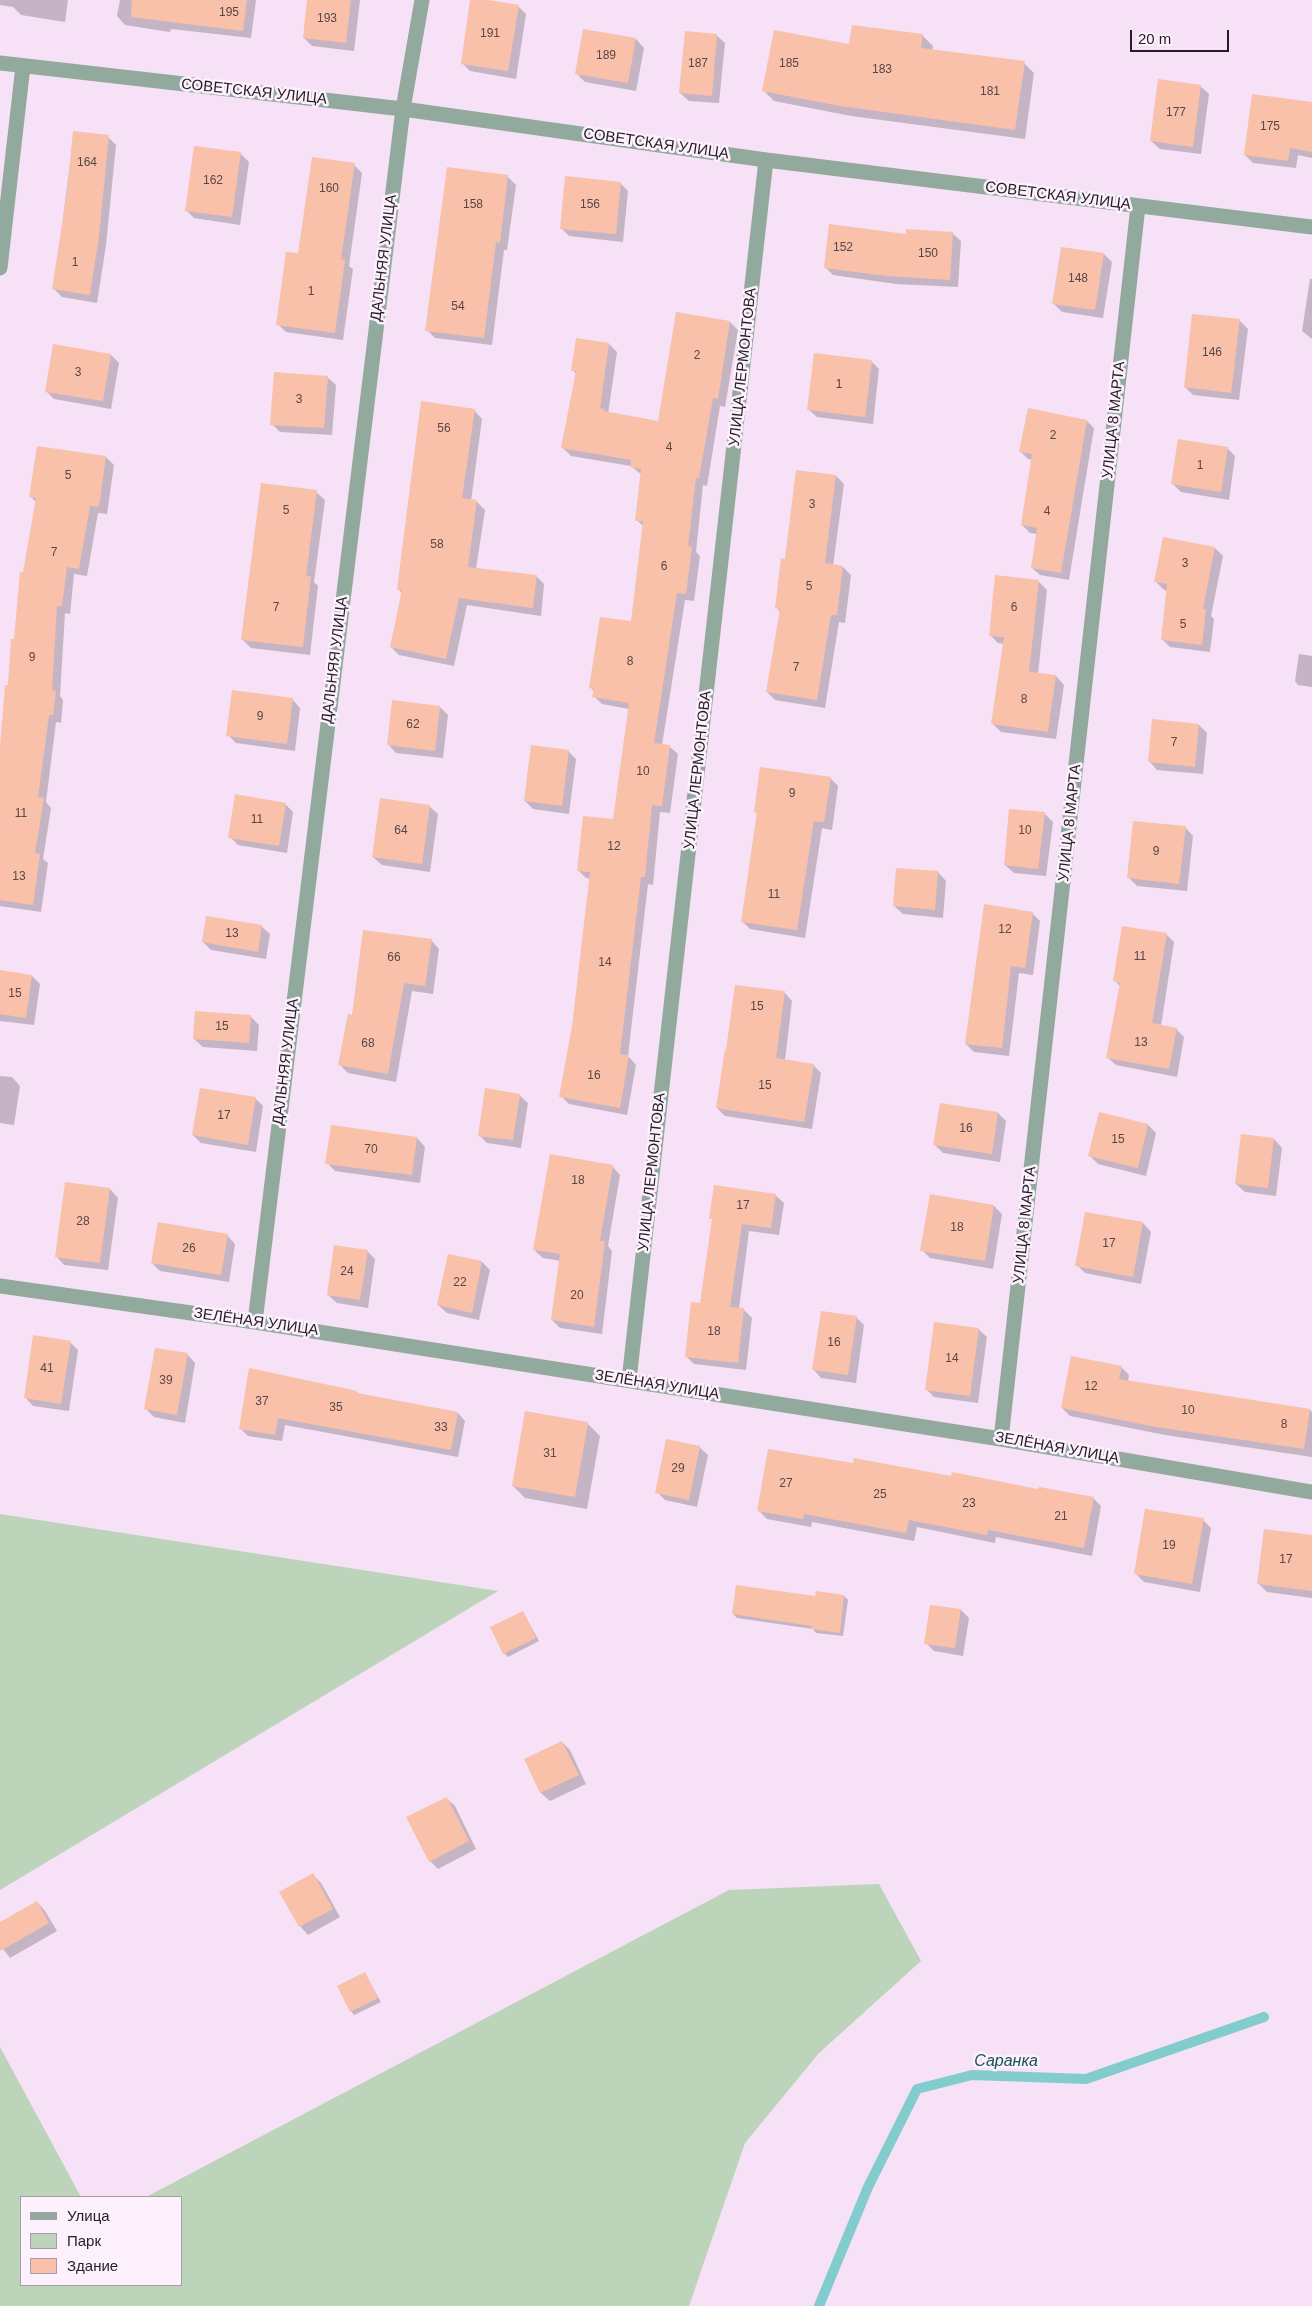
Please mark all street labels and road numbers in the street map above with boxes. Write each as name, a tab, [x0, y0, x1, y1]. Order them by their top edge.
street label: СОВЕТСКАЯ УЛИЦА	[180, 75, 328, 109]
street label: СОВЕТСКАЯ УЛИЦА	[582, 125, 730, 163]
street label: СОВЕТСКАЯ УЛИЦА	[984, 178, 1132, 214]
street label: ДАЛЬНЯЯ УЛИЦА	[367, 194, 401, 322]
street label: УЛИЦА ЛЕРМОНТОВА	[726, 287, 760, 447]
street label: УЛИЦА 8 МАРТА	[1099, 360, 1129, 480]
street label: ДАЛЬНЯЯ УЛИЦА	[318, 596, 352, 724]
street label: УЛИЦА ЛЕРМОНТОВА	[681, 690, 715, 850]
street label: УЛИЦА 8 МАРТА	[1055, 763, 1085, 883]
street label: ДАЛЬНЯЯ УЛИЦА	[269, 998, 303, 1126]
street label: УЛИЦА ЛЕРМОНТОВА	[635, 1092, 669, 1252]
street label: УЛИЦА 8 МАРТА	[1010, 1165, 1040, 1285]
street label: ЗЕЛЁНАЯ УЛИЦА	[193, 1304, 319, 1340]
street label: ЗЕЛЁНАЯ УЛИЦА	[594, 1366, 720, 1404]
street label: ЗЕЛЁНАЯ УЛИЦА	[994, 1428, 1120, 1468]

